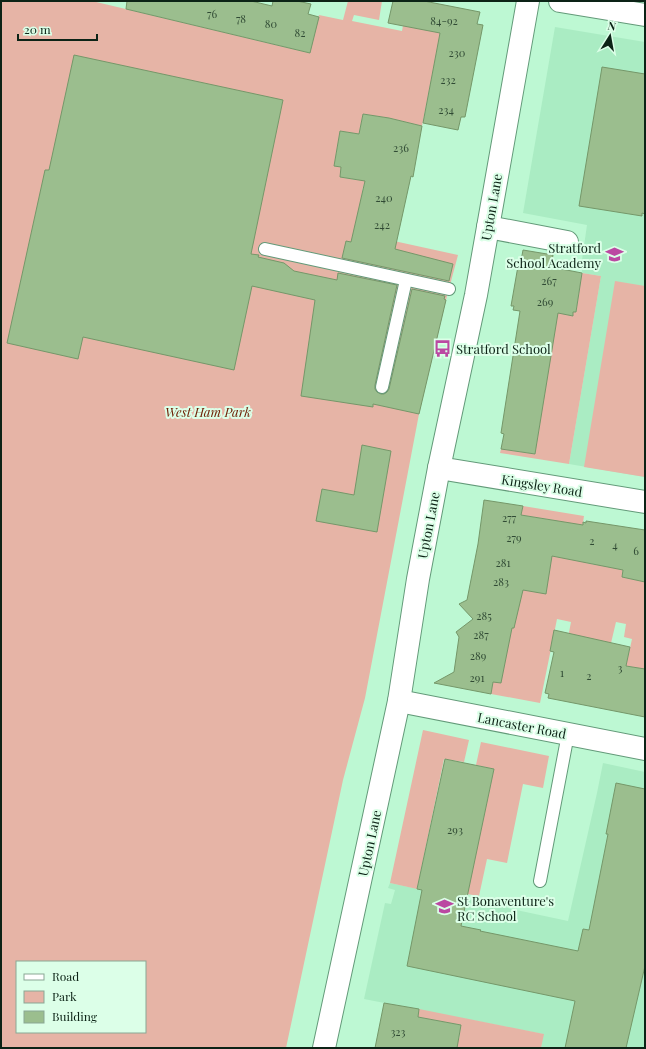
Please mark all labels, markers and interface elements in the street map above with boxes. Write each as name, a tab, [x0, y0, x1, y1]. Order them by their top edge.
house number: 76	[207, 6, 217, 21]
house number: 78	[236, 11, 246, 26]
house number: 84-92	[430, 13, 458, 28]
scale bar	[18, 16, 97, 42]
house number: 80	[265, 16, 278, 31]
north arrow	[590, 16, 630, 56]
text: N	[607, 18, 617, 34]
text: 20 m	[24, 21, 51, 37]
house number: 82	[295, 25, 306, 40]
house number: 230	[449, 45, 466, 60]
house number: 232	[440, 72, 456, 87]
house number: 234	[438, 102, 454, 117]
house number: 236	[393, 140, 409, 155]
street label: Upton Lane	[477, 172, 505, 242]
house number: 240	[375, 190, 393, 205]
house number: 242	[374, 217, 390, 232]
place label: Stratford School Academy	[506, 239, 601, 271]
school or university icon: Stratford School Academy	[604, 244, 624, 264]
house number: 267	[541, 273, 557, 288]
house number: 269	[537, 294, 554, 309]
bus stop icon: Stratford School	[433, 338, 453, 358]
place label: Stratford School	[456, 340, 551, 357]
park label: West Ham Park	[165, 403, 251, 420]
street label: Kingsley Road	[500, 470, 584, 500]
street label: Upton Lane	[413, 490, 443, 560]
house number: 277	[502, 510, 517, 525]
house number: 279	[506, 530, 522, 545]
house number: 2	[589, 533, 595, 548]
house number: 4	[612, 537, 618, 552]
house number: 6	[633, 543, 639, 558]
house number: 281	[495, 555, 511, 570]
house number: 283	[493, 574, 509, 589]
house number: 285	[476, 608, 492, 623]
house number: 287	[473, 627, 489, 642]
house number: 289	[470, 648, 487, 663]
house number: 3	[618, 660, 623, 675]
house number: 1	[560, 665, 564, 680]
house number: 2	[586, 668, 592, 683]
house number: 291	[470, 670, 484, 685]
street label: Lancaster Road	[476, 708, 568, 742]
street label: Upton Lane	[354, 808, 384, 878]
house number: 293	[447, 822, 463, 837]
place label: St Bonaventure's RC School	[457, 892, 554, 924]
school or university icon: St Bonaventure's RC School	[434, 897, 454, 917]
legend	[16, 961, 146, 1033]
text: Road	[52, 968, 79, 984]
text: Park	[52, 988, 77, 1004]
text: Building	[52, 1008, 98, 1024]
house number: 323	[390, 1024, 406, 1039]

